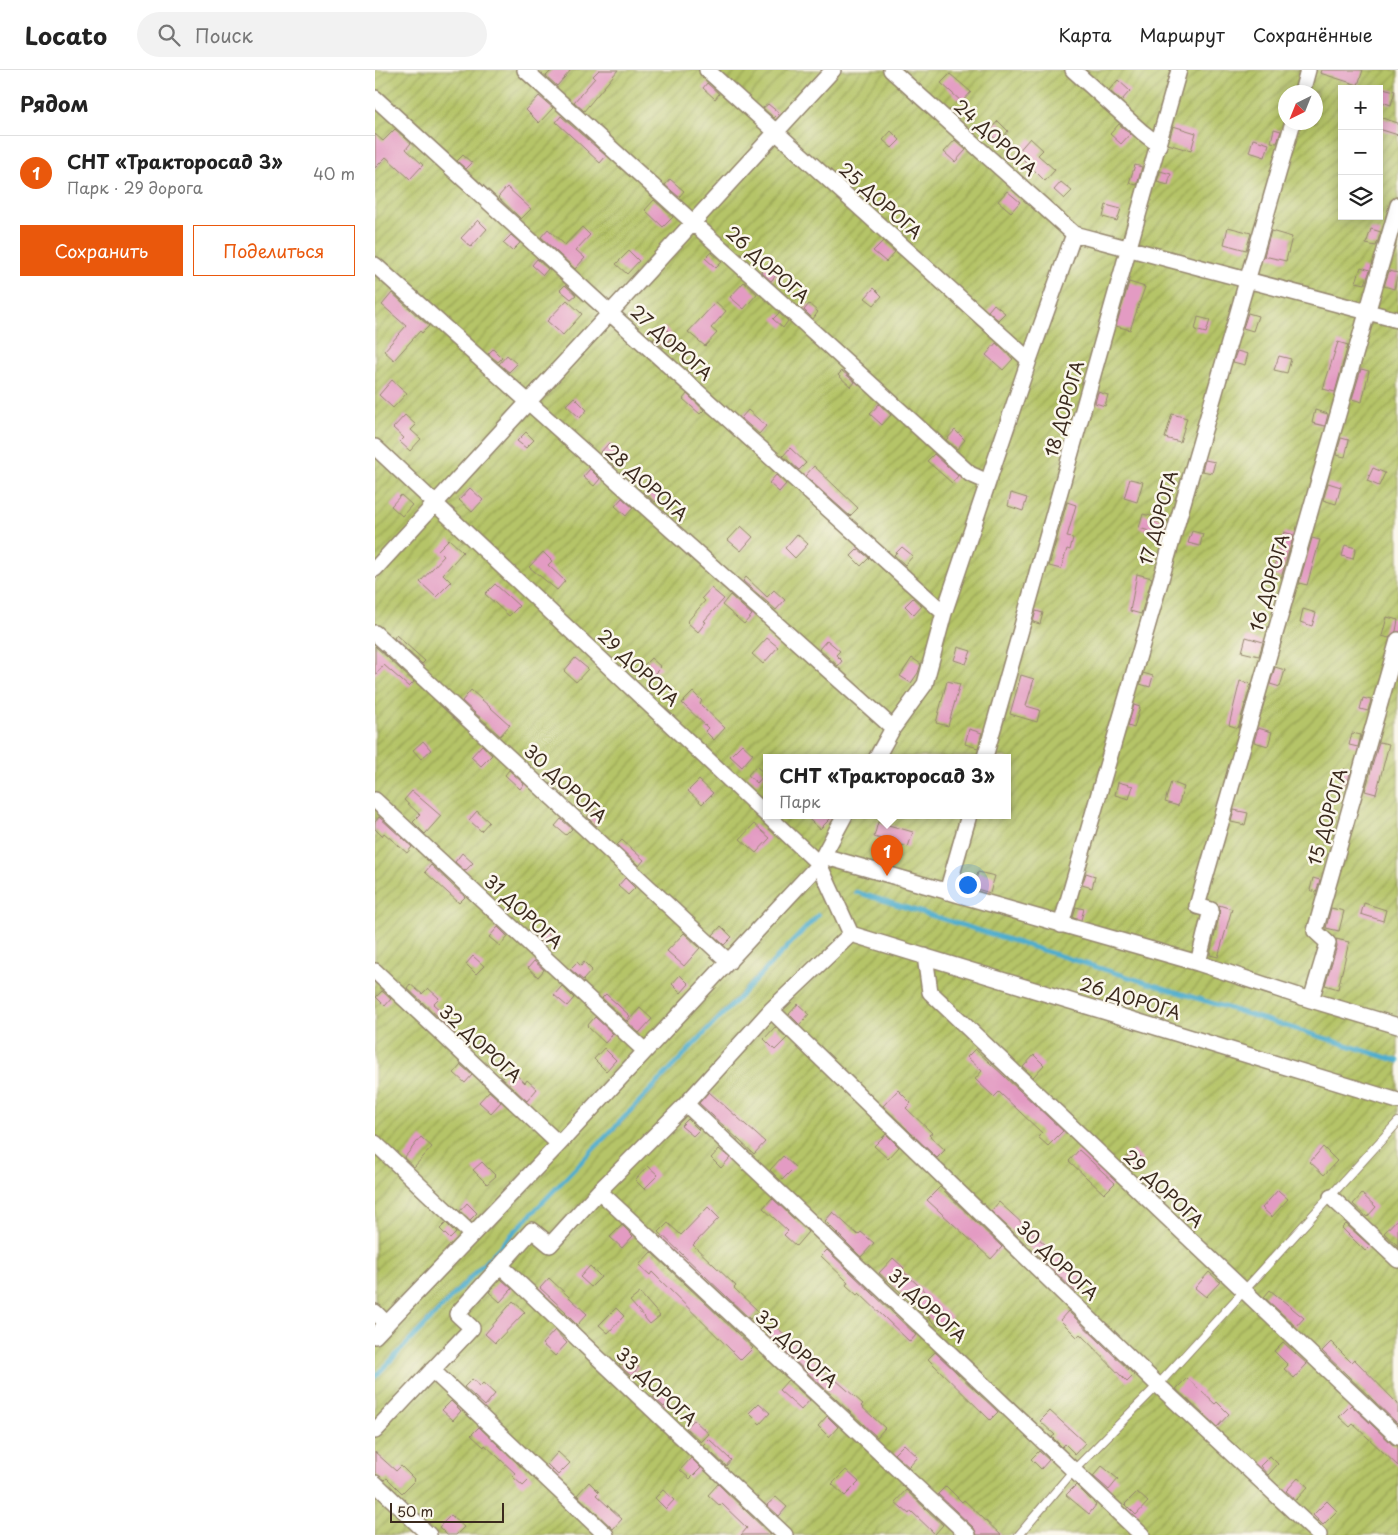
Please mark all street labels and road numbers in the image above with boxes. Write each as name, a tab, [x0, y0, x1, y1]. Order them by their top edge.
street label: 24 ДОРОГА	[948, 92, 1044, 182]
street label: 25 ДОРОГА	[833, 155, 929, 245]
street label: 26 ДОРОГА	[720, 219, 816, 309]
street label: 27 ДОРОГА	[625, 298, 719, 386]
street label: 18 ДОРОГА	[1037, 357, 1090, 460]
street label: 28 ДОРОГА	[599, 437, 695, 527]
street label: 17 ДОРОГА	[1131, 467, 1184, 568]
street label: 16 ДОРОГА	[1242, 531, 1295, 635]
street label: 29 ДОРОГА	[592, 622, 686, 712]
street label: 30 ДОРОГА	[518, 737, 614, 829]
street label: 15 ДОРОГА	[1300, 765, 1353, 868]
street label: 31 ДОРОГА	[479, 867, 569, 954]
street label: 26 ДОРОГА	[1076, 969, 1184, 1026]
street label: 32 ДОРОГА	[434, 998, 528, 1088]
street label: 29 ДОРОГА	[1118, 1142, 1211, 1233]
street label: 30 ДОРОГА	[1011, 1214, 1105, 1306]
street label: 31 ДОРОГА	[883, 1261, 973, 1348]
street label: 32 ДОРОГА	[750, 1303, 844, 1393]
street label: 33 ДОРОГА	[610, 1340, 704, 1432]

